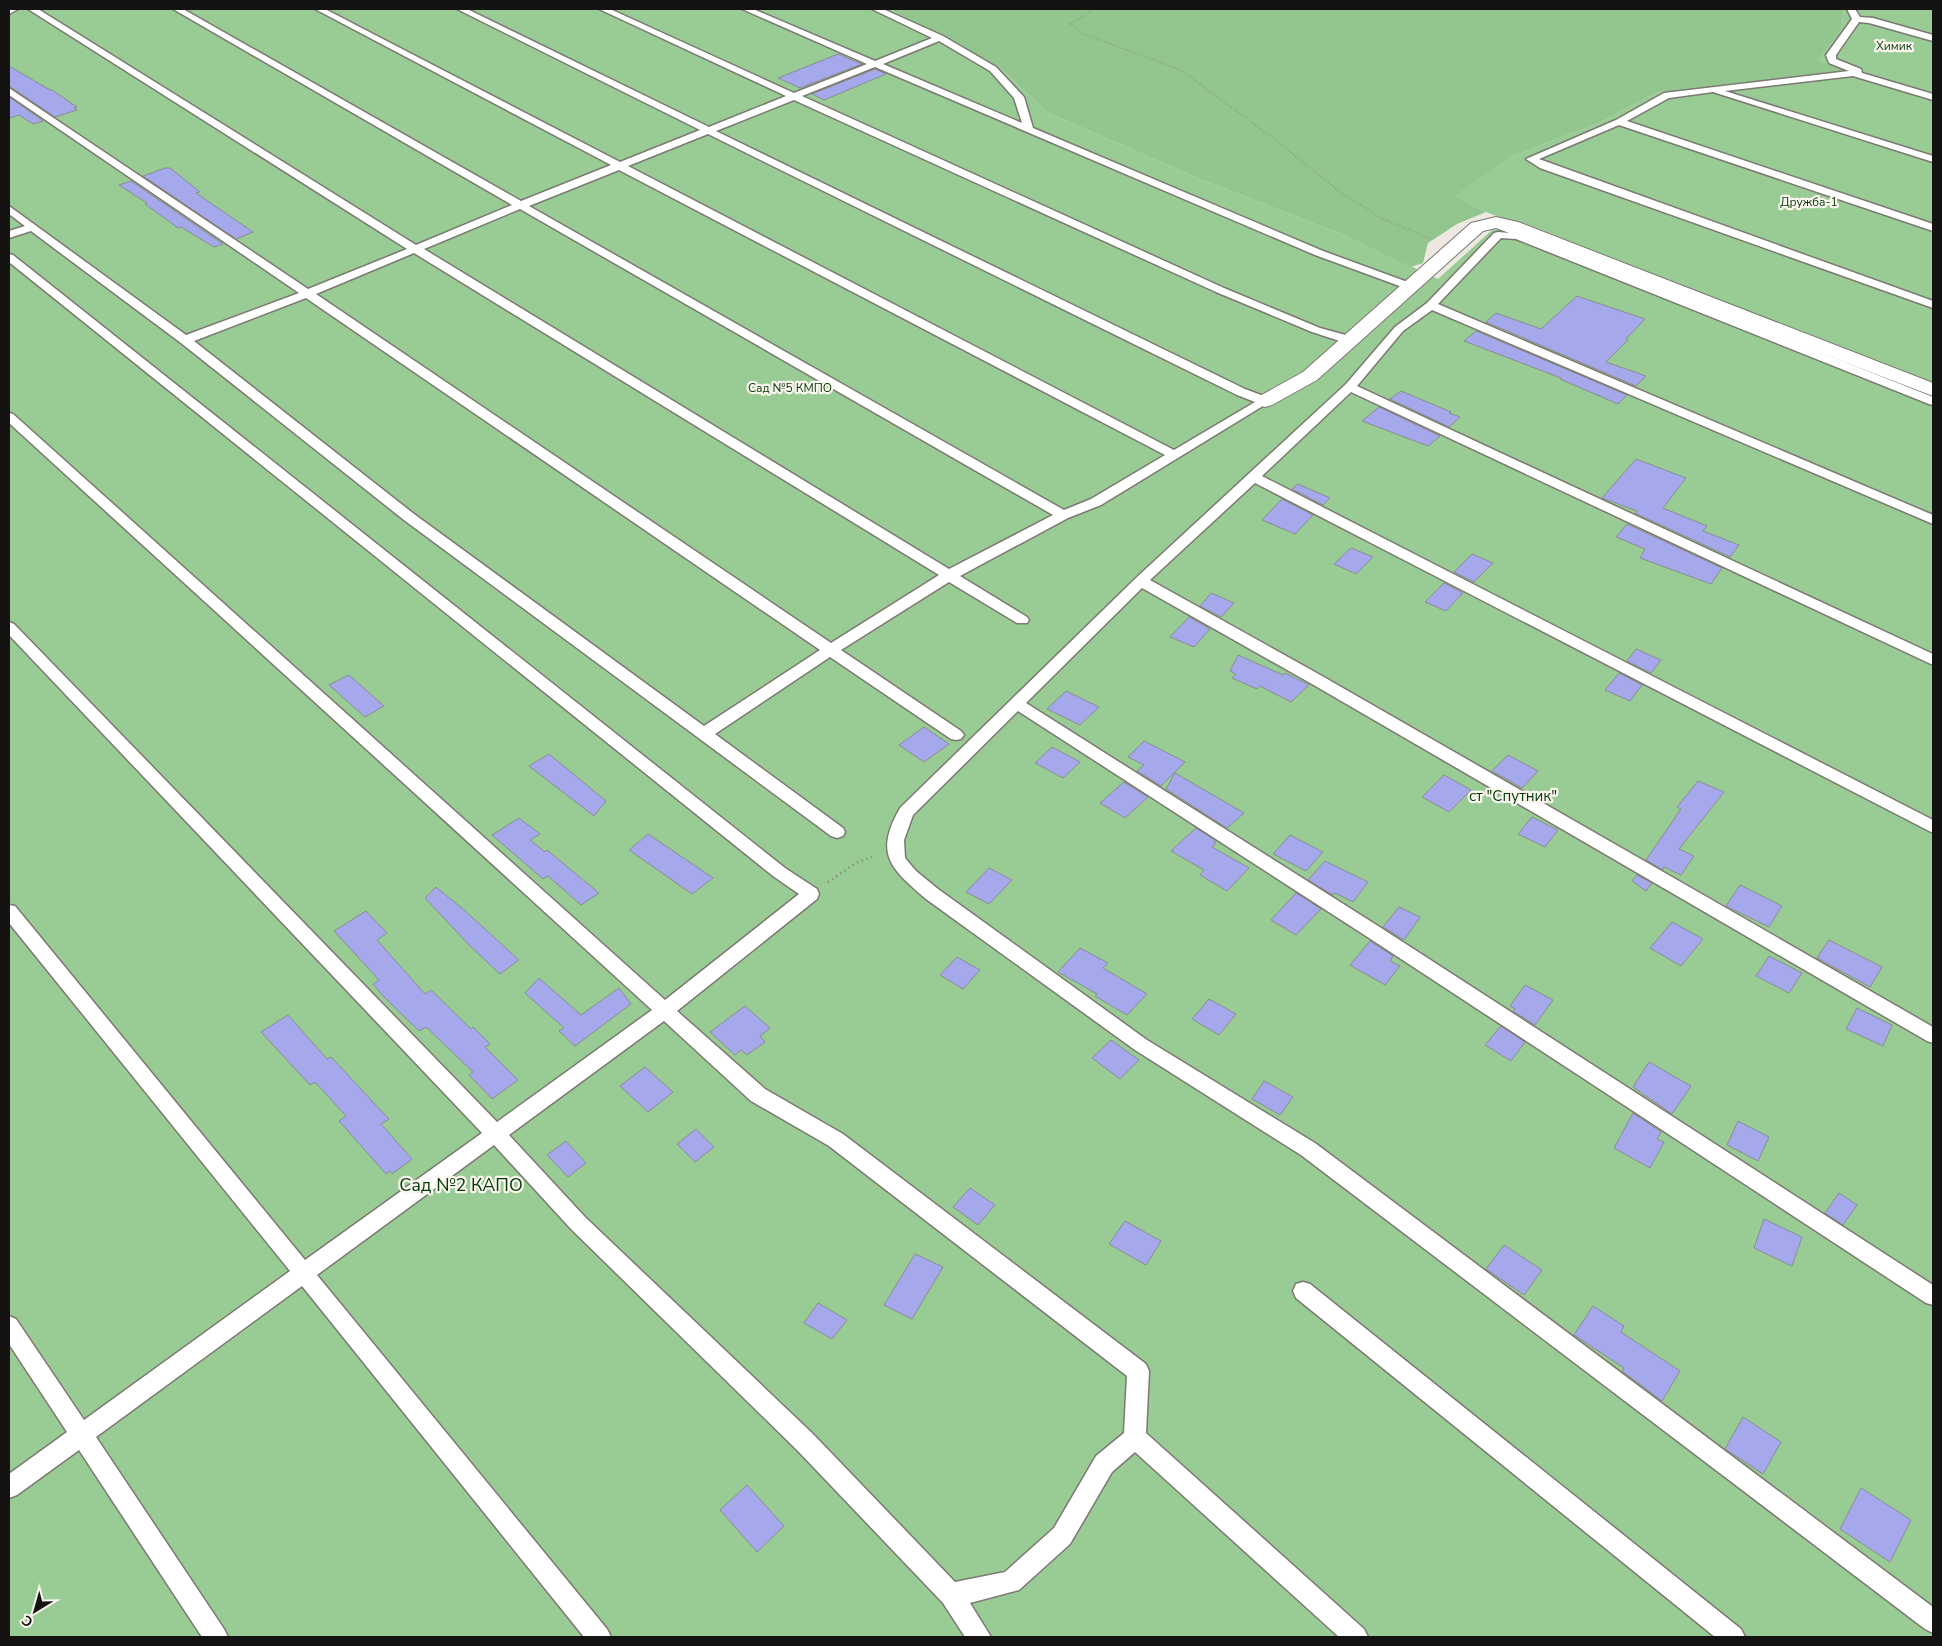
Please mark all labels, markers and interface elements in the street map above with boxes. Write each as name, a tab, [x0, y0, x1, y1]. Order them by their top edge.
park label: Химик	[1876, 38, 1913, 54]
park label: Дружба-1	[1780, 194, 1838, 210]
park label: Сад №5 КМПО	[748, 380, 832, 396]
park label: ст "Спутник"	[1469, 786, 1557, 806]
park label: Сад №2 КАПО	[399, 1173, 523, 1197]
north arrow	[10, 1586, 60, 1636]
text: С	[18, 1610, 37, 1631]

